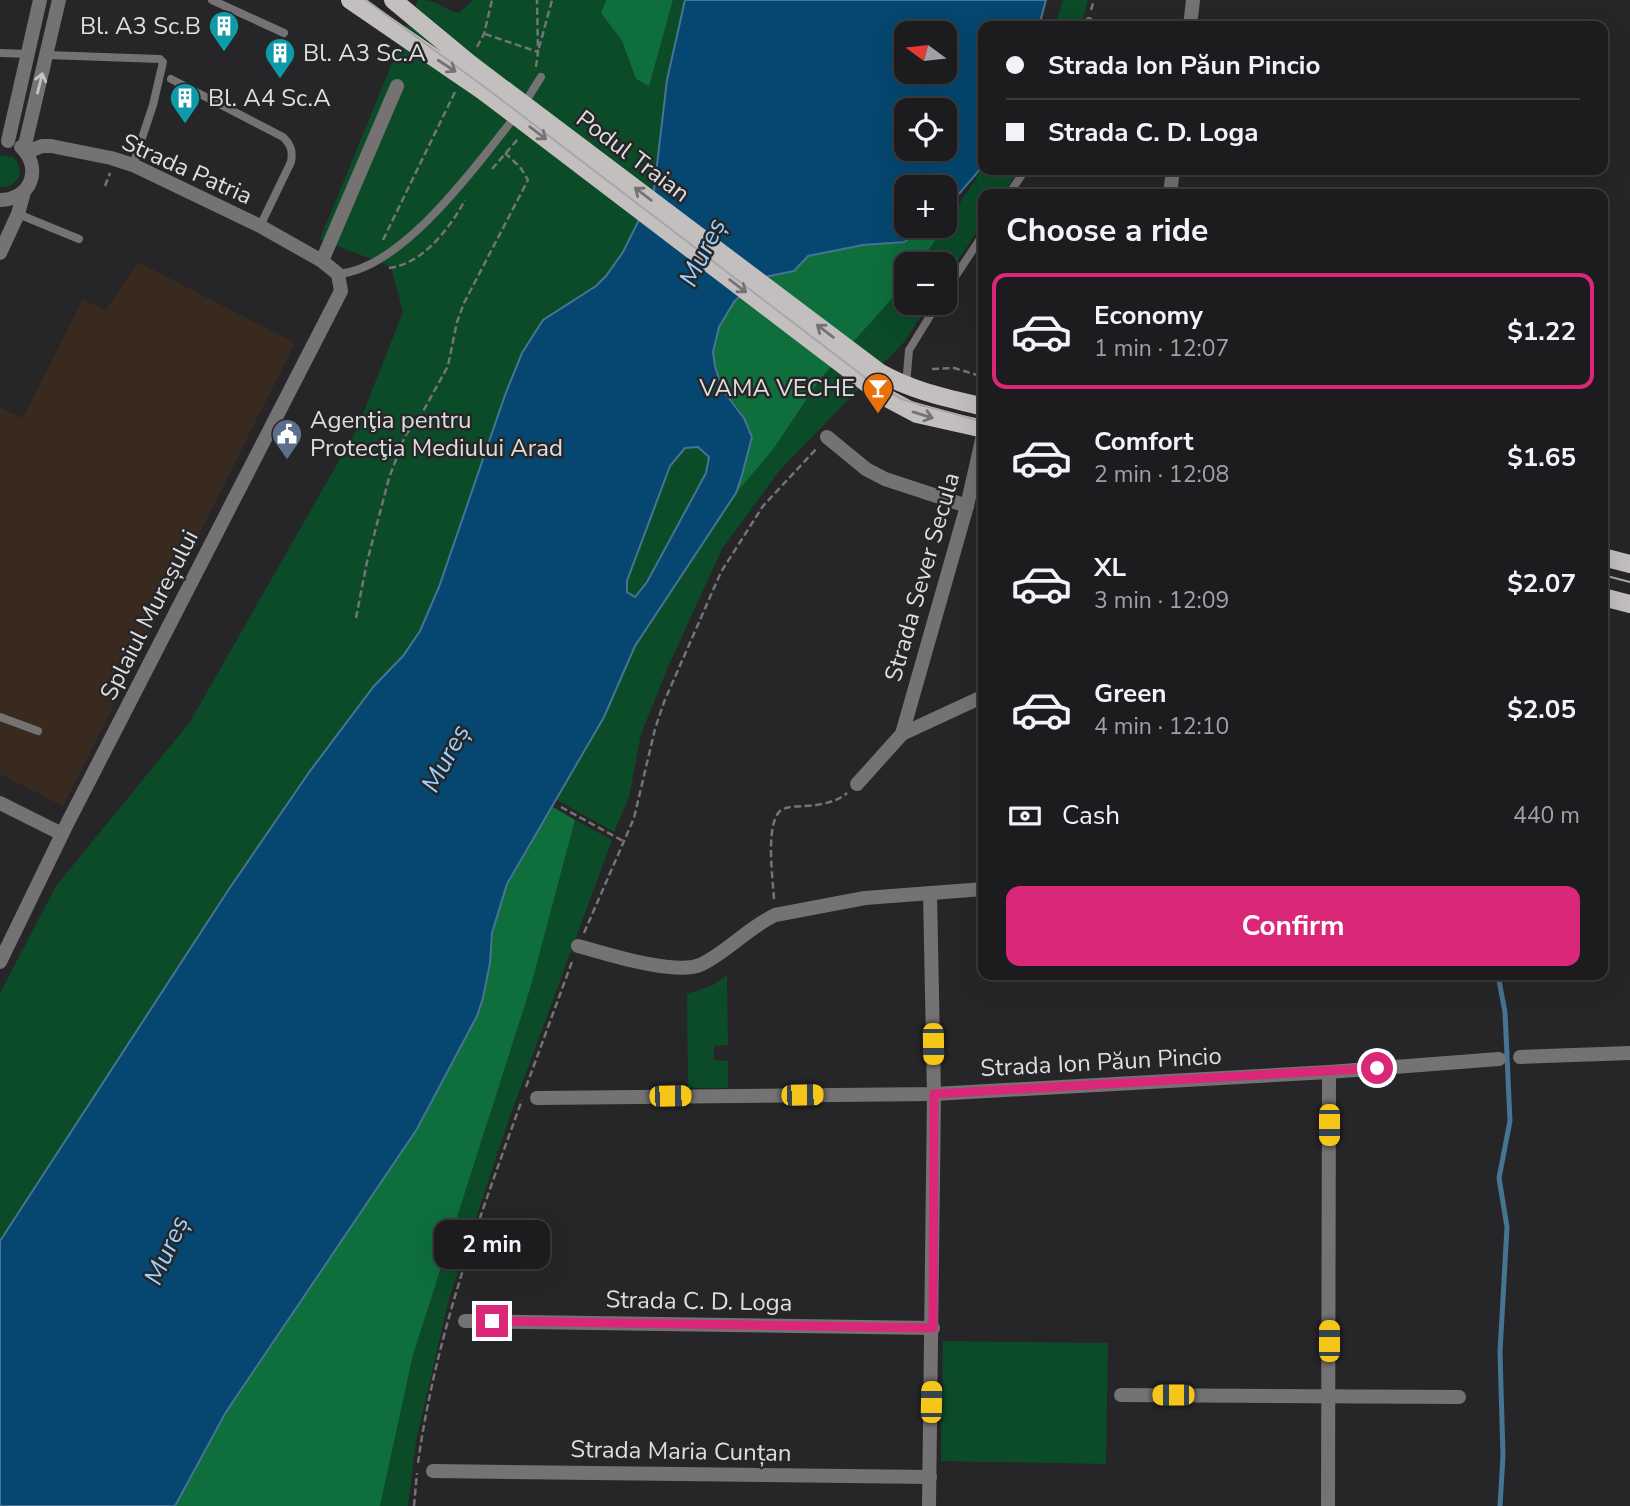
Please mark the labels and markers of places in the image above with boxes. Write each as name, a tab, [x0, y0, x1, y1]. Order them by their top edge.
building icon: Bl. A3 Sc.B	[207, 9, 241, 53]
place label: Bl. A3 Sc.B	[80, 10, 201, 42]
building icon: Bl. A3 Sc.A	[263, 36, 297, 80]
place label: Bl. A3 Sc.A	[303, 37, 426, 69]
building icon: Bl. A4 Sc.A	[168, 81, 202, 125]
place label: Bl. A4 Sc.A	[208, 82, 331, 114]
bar icon: VAMA VECHE	[861, 371, 895, 415]
place label: VAMA VECHE	[698, 372, 855, 404]
place label: Agenţia pentru Protecţia Mediului Arad	[310, 404, 563, 464]
public building icon: Agenţia pentru Protecţia Mediului Arad	[270, 417, 304, 461]

